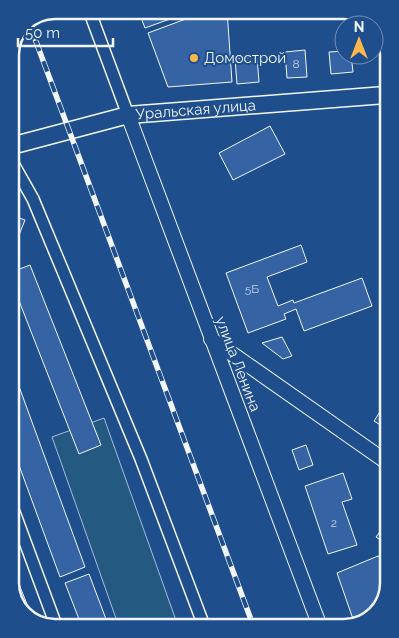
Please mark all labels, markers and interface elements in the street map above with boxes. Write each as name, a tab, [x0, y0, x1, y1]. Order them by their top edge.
scale bar	[18, 15, 112, 47]
north arrow	[334, 15, 384, 65]
text: N	[354, 19, 364, 35]
text: 50 m	[25, 24, 60, 42]
place label: Домострой	[204, 49, 286, 67]
marker: Домострой	[188, 52, 200, 64]
house number: 8	[292, 57, 300, 71]
street label: Уральская улица	[135, 96, 257, 123]
house number: 5Б	[245, 282, 259, 296]
street label: улица Ленина	[212, 314, 264, 414]
house number: 2	[331, 516, 337, 530]

